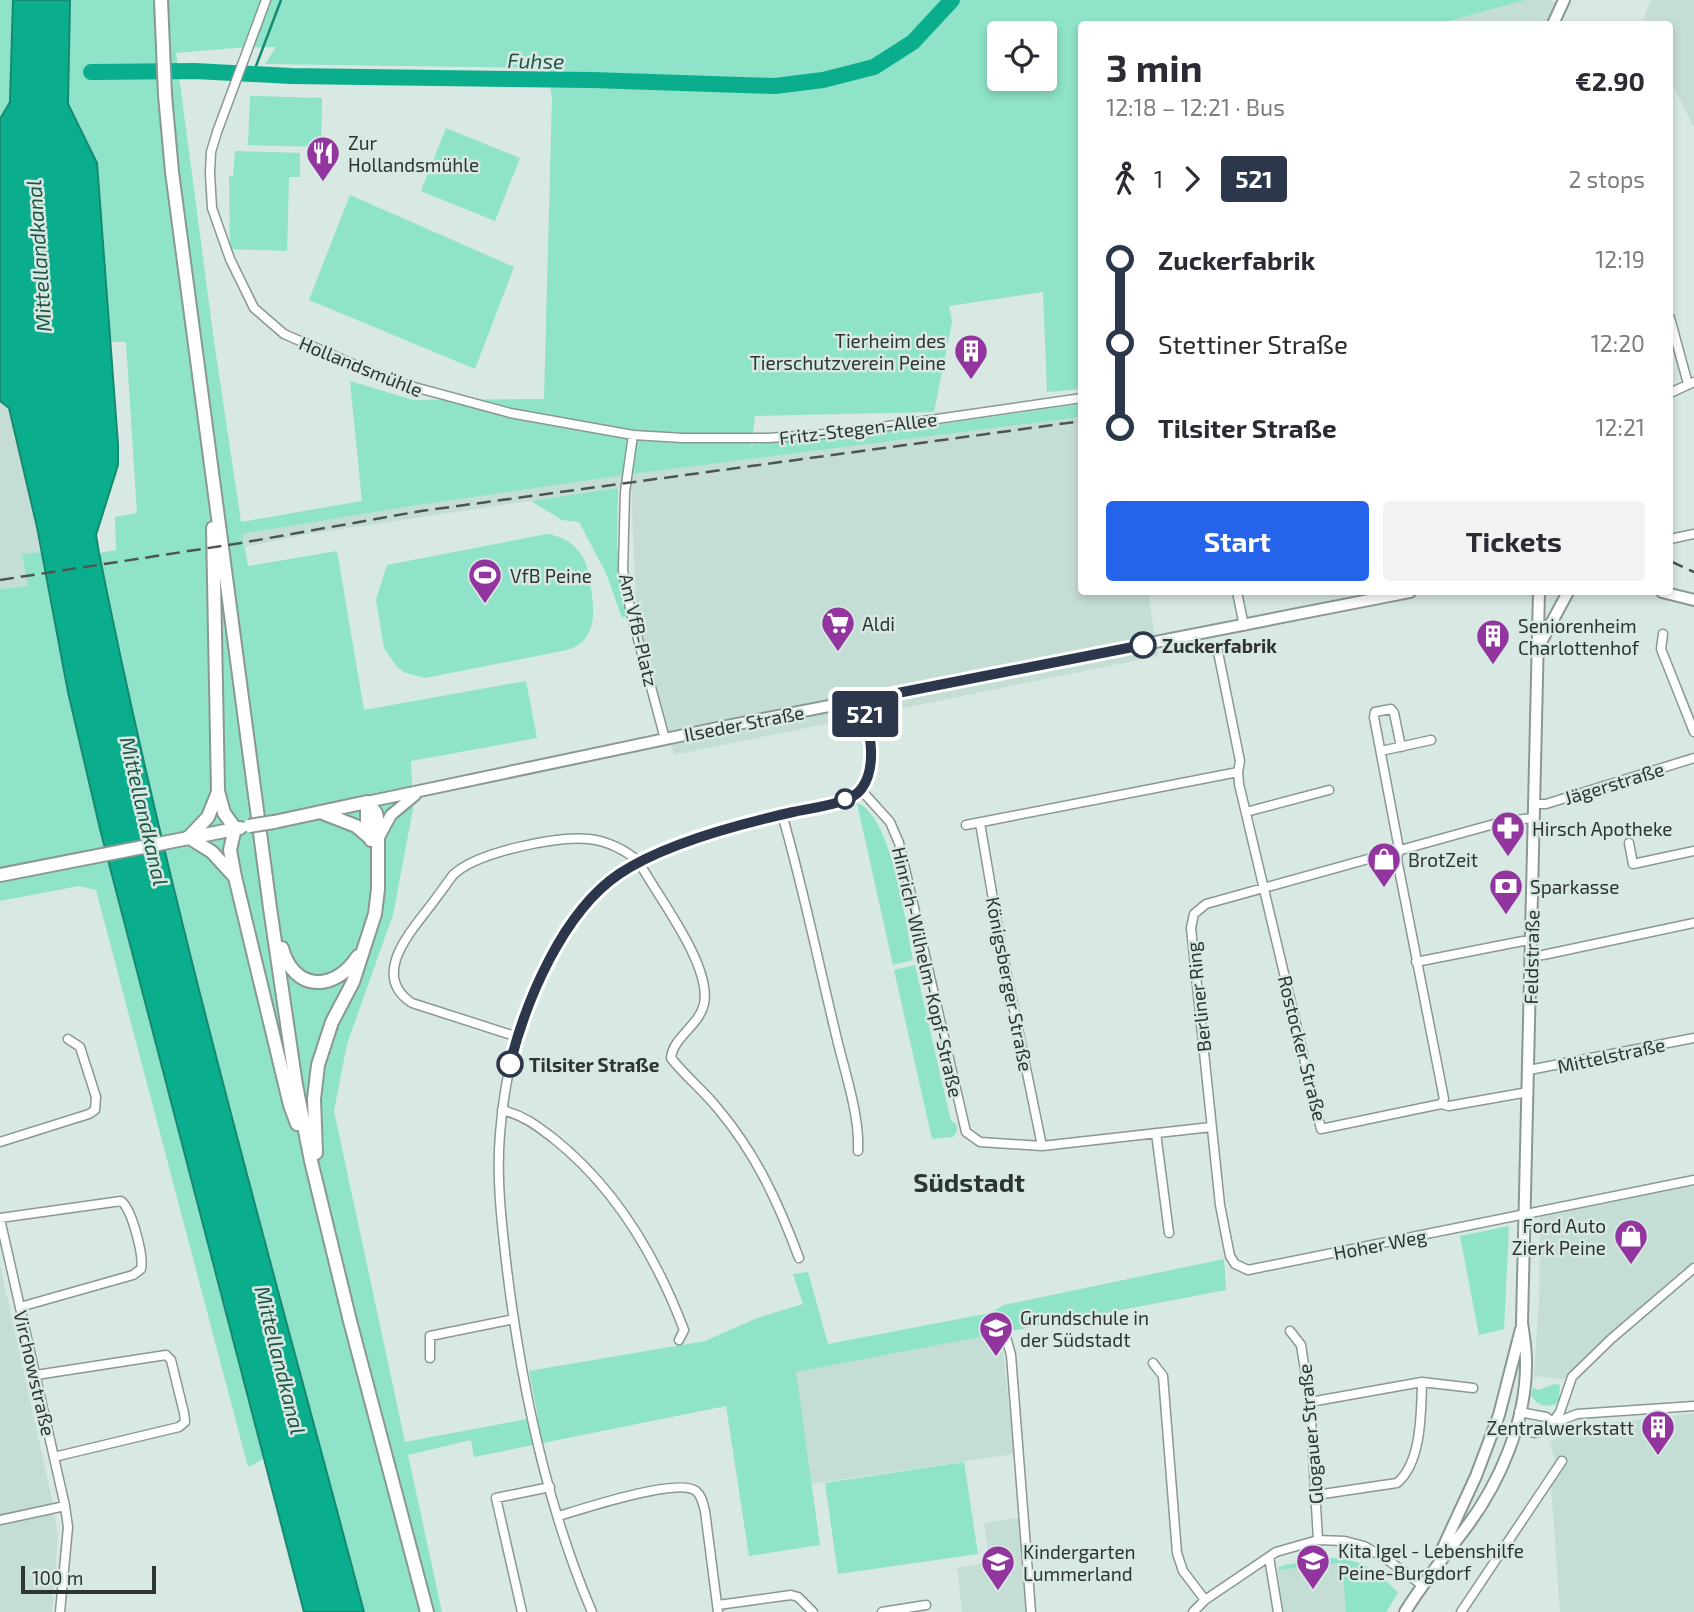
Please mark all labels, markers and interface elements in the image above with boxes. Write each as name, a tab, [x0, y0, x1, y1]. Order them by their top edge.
map controls	[987, 21, 1057, 91]
button: locate	[987, 21, 1057, 91]
text: 3 min	[1106, 44, 1203, 90]
water label: Fuhse	[507, 47, 565, 73]
text: €2.90	[1575, 65, 1645, 96]
text: 12:18 – 12:21 · Bus	[1106, 93, 1285, 121]
place label: Zur Hollandsmühle	[348, 131, 479, 176]
restaurant icon: Zur Hollandsmühle	[304, 134, 342, 183]
icon: walk	[1106, 160, 1144, 198]
icon: forward	[1173, 160, 1211, 198]
text: 521	[1235, 164, 1273, 193]
text: 1	[1154, 165, 1163, 193]
text: 2 stops	[1568, 165, 1645, 193]
water label: Mittellandkanal	[20, 179, 56, 333]
text: Zuckerfabrik	[1158, 244, 1315, 275]
text: 12:19	[1595, 245, 1645, 273]
text: Stettiner Straße	[1158, 328, 1348, 359]
place label: Tierheim des Tierschutzverein Peine	[750, 329, 946, 374]
text: 12:20	[1591, 329, 1645, 357]
street label: Hollandsmühle	[296, 331, 426, 401]
building icon: Tierheim des Tierschutzverein Peine	[952, 332, 990, 381]
street label: Fritz-Stegen-Allee	[778, 407, 938, 449]
text: Tilsiter Straße	[1158, 412, 1337, 443]
text: 12:21	[1595, 413, 1645, 441]
button: Start	[1106, 501, 1369, 581]
button: Tickets	[1383, 501, 1645, 581]
sports icon: VfB Peine	[466, 556, 504, 605]
place label: VfB Peine	[510, 564, 592, 587]
street label: Am VfB-Platz	[615, 571, 663, 689]
supermarket icon: Aldi	[819, 604, 857, 653]
place label: Aldi	[862, 612, 895, 635]
place label: Seniorenheim Charlottenhof	[1518, 614, 1640, 659]
building icon: Seniorenheim Charlottenhof	[1474, 617, 1512, 666]
marker: Zuckerfabrik	[1130, 632, 1156, 658]
place label: Zuckerfabrik	[1162, 634, 1277, 657]
line badge: 521	[825, 691, 905, 737]
text: 521	[846, 699, 884, 728]
street label: Ilseder Straße	[682, 700, 806, 746]
water label: Mittellandkanal	[116, 734, 174, 888]
street label: Jägerstraße	[1561, 757, 1667, 809]
unlabelled marker	[835, 789, 855, 809]
pharmacy icon: Hirsch Apotheke	[1489, 809, 1527, 858]
place label: Hirsch Apotheke	[1532, 817, 1672, 840]
shop icon: BrotZeit	[1365, 840, 1403, 889]
street label: Hinrich-Wilhelm-Kopf-Straße	[888, 844, 968, 1100]
place label: BrotZeit	[1408, 848, 1478, 871]
bank icon: Sparkasse	[1487, 867, 1525, 916]
place label: Sparkasse	[1530, 875, 1619, 898]
street label: Königsberger Straße	[982, 895, 1038, 1073]
street label: Feldstraße	[1519, 909, 1543, 1005]
street label: Berliner Ring	[1181, 940, 1215, 1053]
street label: Rostocker Straße	[1274, 973, 1332, 1123]
street label: Mittelstraße	[1555, 1032, 1667, 1078]
marker: Tilsiter Straße	[497, 1051, 523, 1077]
place label: Tilsiter Straße	[529, 1053, 660, 1076]
district label: Südstadt	[913, 1166, 1025, 1197]
place label: Ford Auto Zierk Peine	[1512, 1214, 1606, 1259]
shop icon: Ford Auto Zierk Peine	[1612, 1217, 1650, 1266]
street label: Hoher Weg	[1331, 1224, 1429, 1264]
water label: Mittellandkanal	[250, 1283, 312, 1437]
place label: Grundschule in der Südstadt	[1020, 1306, 1149, 1351]
street label: Virchowstraße	[9, 1308, 61, 1438]
school or university icon: Grundschule in der Südstadt	[977, 1309, 1015, 1358]
street label: Glogauer Straße	[1292, 1363, 1328, 1505]
building icon: Zentralwerkstatt	[1639, 1408, 1677, 1457]
place label: Zentralwerkstatt	[1486, 1416, 1634, 1439]
place label: Kita Igel - Lebenshilfe Peine-Burgdorf	[1338, 1539, 1524, 1584]
place label: Kindergarten Lummerland	[1023, 1540, 1136, 1585]
school or university icon: Kita Igel - Lebenshilfe Peine-Burgdorf	[1294, 1542, 1332, 1591]
school or university icon: Kindergarten Lummerland	[979, 1543, 1017, 1592]
scale bar	[21, 1563, 156, 1595]
text: 100 m	[32, 1566, 83, 1589]

